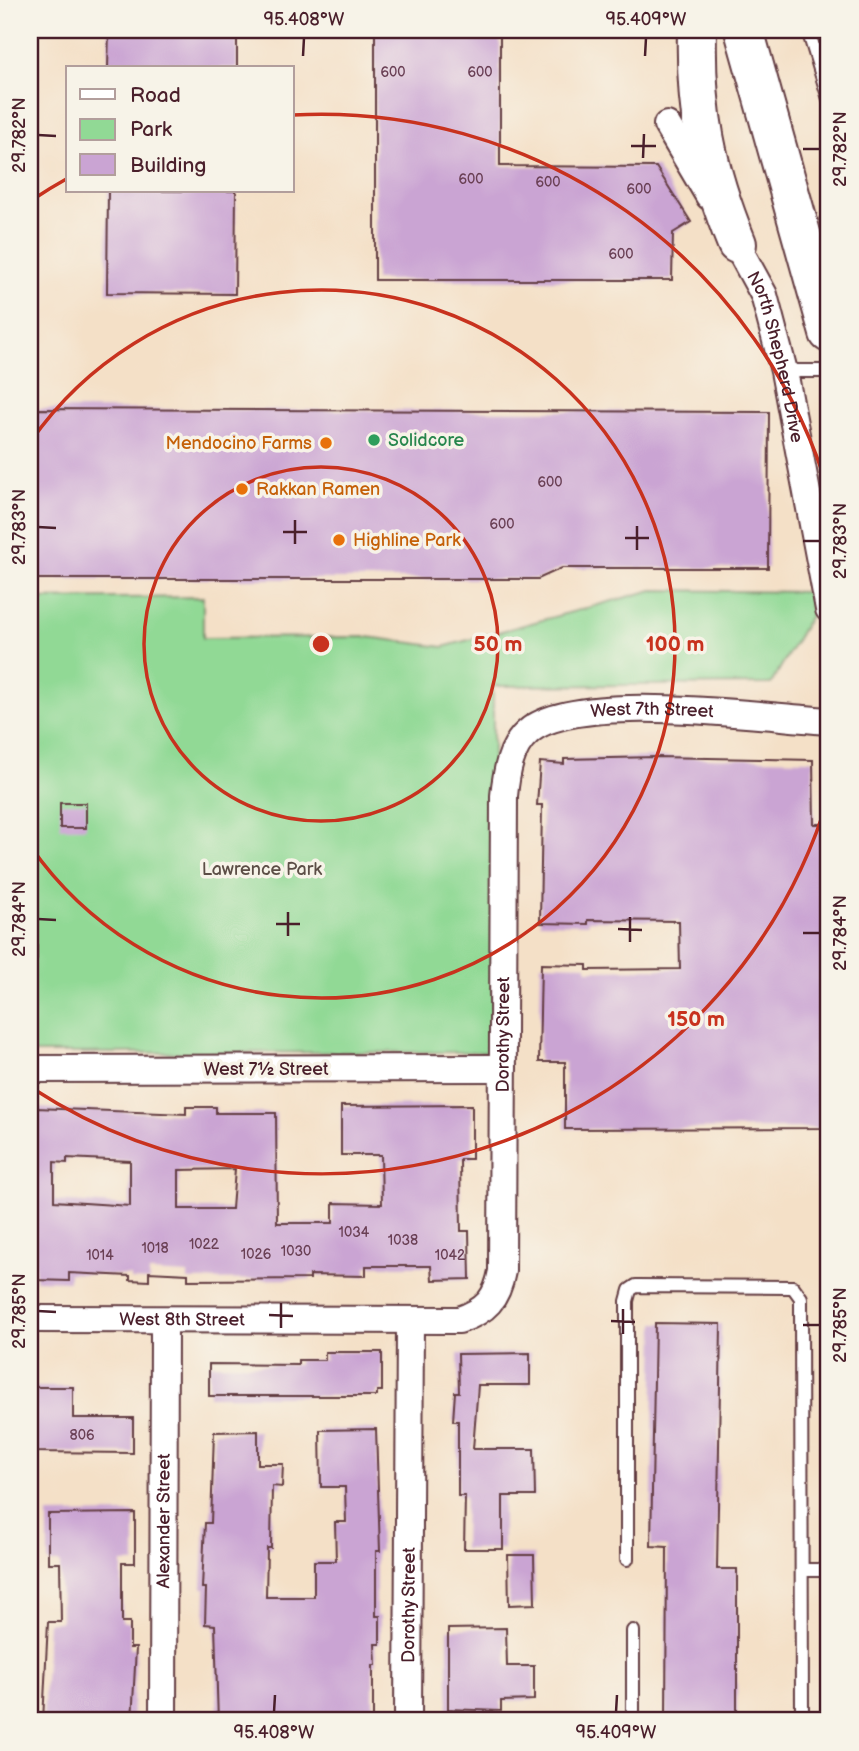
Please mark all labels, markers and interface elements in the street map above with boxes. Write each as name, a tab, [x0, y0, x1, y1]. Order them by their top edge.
text: 95.408°W	[264, 9, 345, 30]
text: 95.409°W	[606, 9, 687, 30]
house number: 600	[380, 64, 406, 81]
house number: 600	[467, 64, 493, 81]
legend	[66, 66, 294, 192]
text: Road	[130, 83, 181, 108]
text: 29.782°N	[9, 97, 30, 173]
text: 29.782°N	[830, 111, 851, 187]
text: Park	[130, 117, 173, 142]
text: Building	[130, 153, 206, 178]
house number: 600	[458, 171, 484, 188]
house number: 600	[535, 174, 561, 191]
house number: 600	[626, 181, 652, 198]
house number: 600	[608, 246, 634, 263]
street label: North Shepherd Drive	[742, 268, 807, 445]
place label: Solidcore	[388, 430, 465, 451]
marker: Solidcore	[366, 432, 382, 448]
place label: Mendocino Farms	[165, 433, 312, 454]
marker: Mendocino Farms	[318, 435, 334, 451]
house number: 600	[537, 474, 563, 491]
place label: Rakkan Ramen	[256, 479, 380, 500]
marker: Rakkan Ramen	[234, 481, 250, 497]
text: 29.783°N	[9, 489, 30, 565]
text: 29.783°N	[830, 503, 851, 579]
house number: 600	[489, 516, 515, 533]
place label: Highline Park	[353, 530, 461, 551]
marker: Highline Park	[331, 532, 347, 548]
centre of rings	[309, 632, 333, 656]
text: 50 m	[474, 632, 522, 657]
text: 100 m	[646, 632, 704, 657]
street label: West 7th Street	[589, 699, 715, 722]
park label: Lawrence Park	[202, 859, 322, 880]
text: 29.784°N	[9, 881, 30, 957]
text: 29.784°N	[830, 895, 851, 971]
street label: Dorothy Street	[493, 976, 514, 1092]
text: 150 m	[667, 1007, 725, 1032]
street label: West 7½ Street	[204, 1059, 329, 1080]
house number: 1034	[339, 1224, 370, 1241]
house number: 1038	[388, 1232, 418, 1249]
house number: 1022	[189, 1236, 220, 1253]
house number: 1018	[141, 1240, 169, 1257]
house number: 1030	[281, 1243, 311, 1260]
house number: 1026	[241, 1246, 272, 1263]
house number: 1014	[86, 1247, 114, 1264]
house number: 1042	[435, 1247, 466, 1264]
text: 29.785°N	[9, 1273, 30, 1349]
text: 29.785°N	[830, 1287, 851, 1363]
street label: West 8th Street	[119, 1309, 245, 1331]
house number: 806	[70, 1427, 95, 1444]
street label: Alexander Street	[153, 1453, 175, 1589]
street label: Dorothy Street	[398, 1547, 420, 1663]
text: 95.408°W	[234, 1722, 315, 1743]
text: 95.409°W	[576, 1722, 657, 1743]

